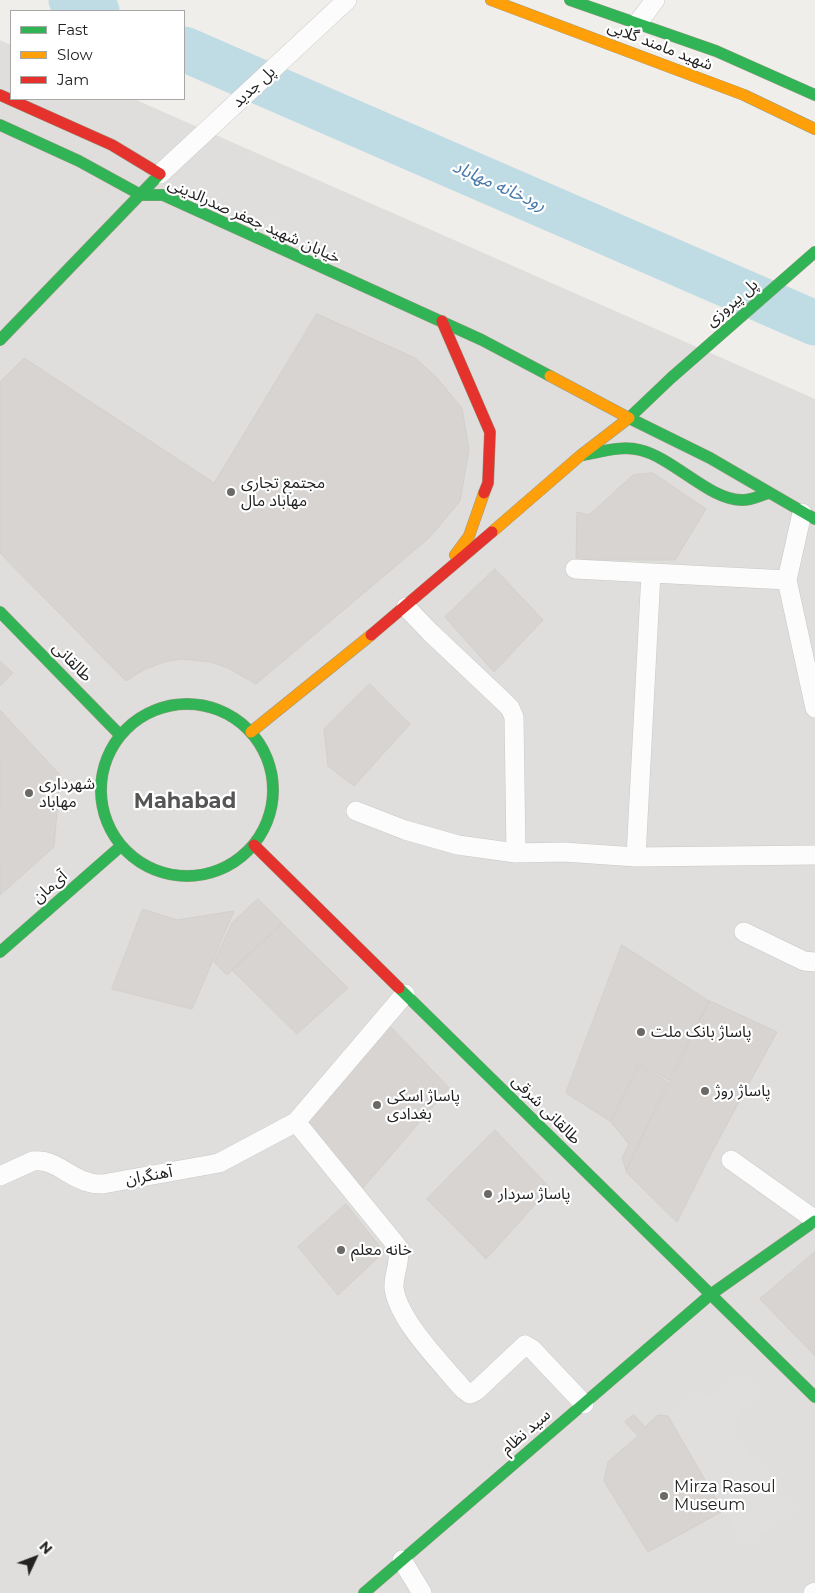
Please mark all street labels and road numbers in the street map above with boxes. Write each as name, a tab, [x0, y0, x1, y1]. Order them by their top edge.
street label: شهید مامند گلابی	[605, 17, 715, 75]
street label: پل جدید	[228, 62, 280, 112]
street label: خیابان شهید جعفر صدرالدینی	[165, 174, 343, 268]
street label: پل پیروزی	[702, 275, 762, 331]
street label: طالقانی	[48, 638, 96, 686]
street label: آی‌مان	[29, 867, 71, 907]
street label: طالقانی شرقی	[507, 1071, 585, 1149]
street label: آهنگران	[124, 1162, 174, 1190]
street label: سید نظام	[497, 1405, 555, 1459]

